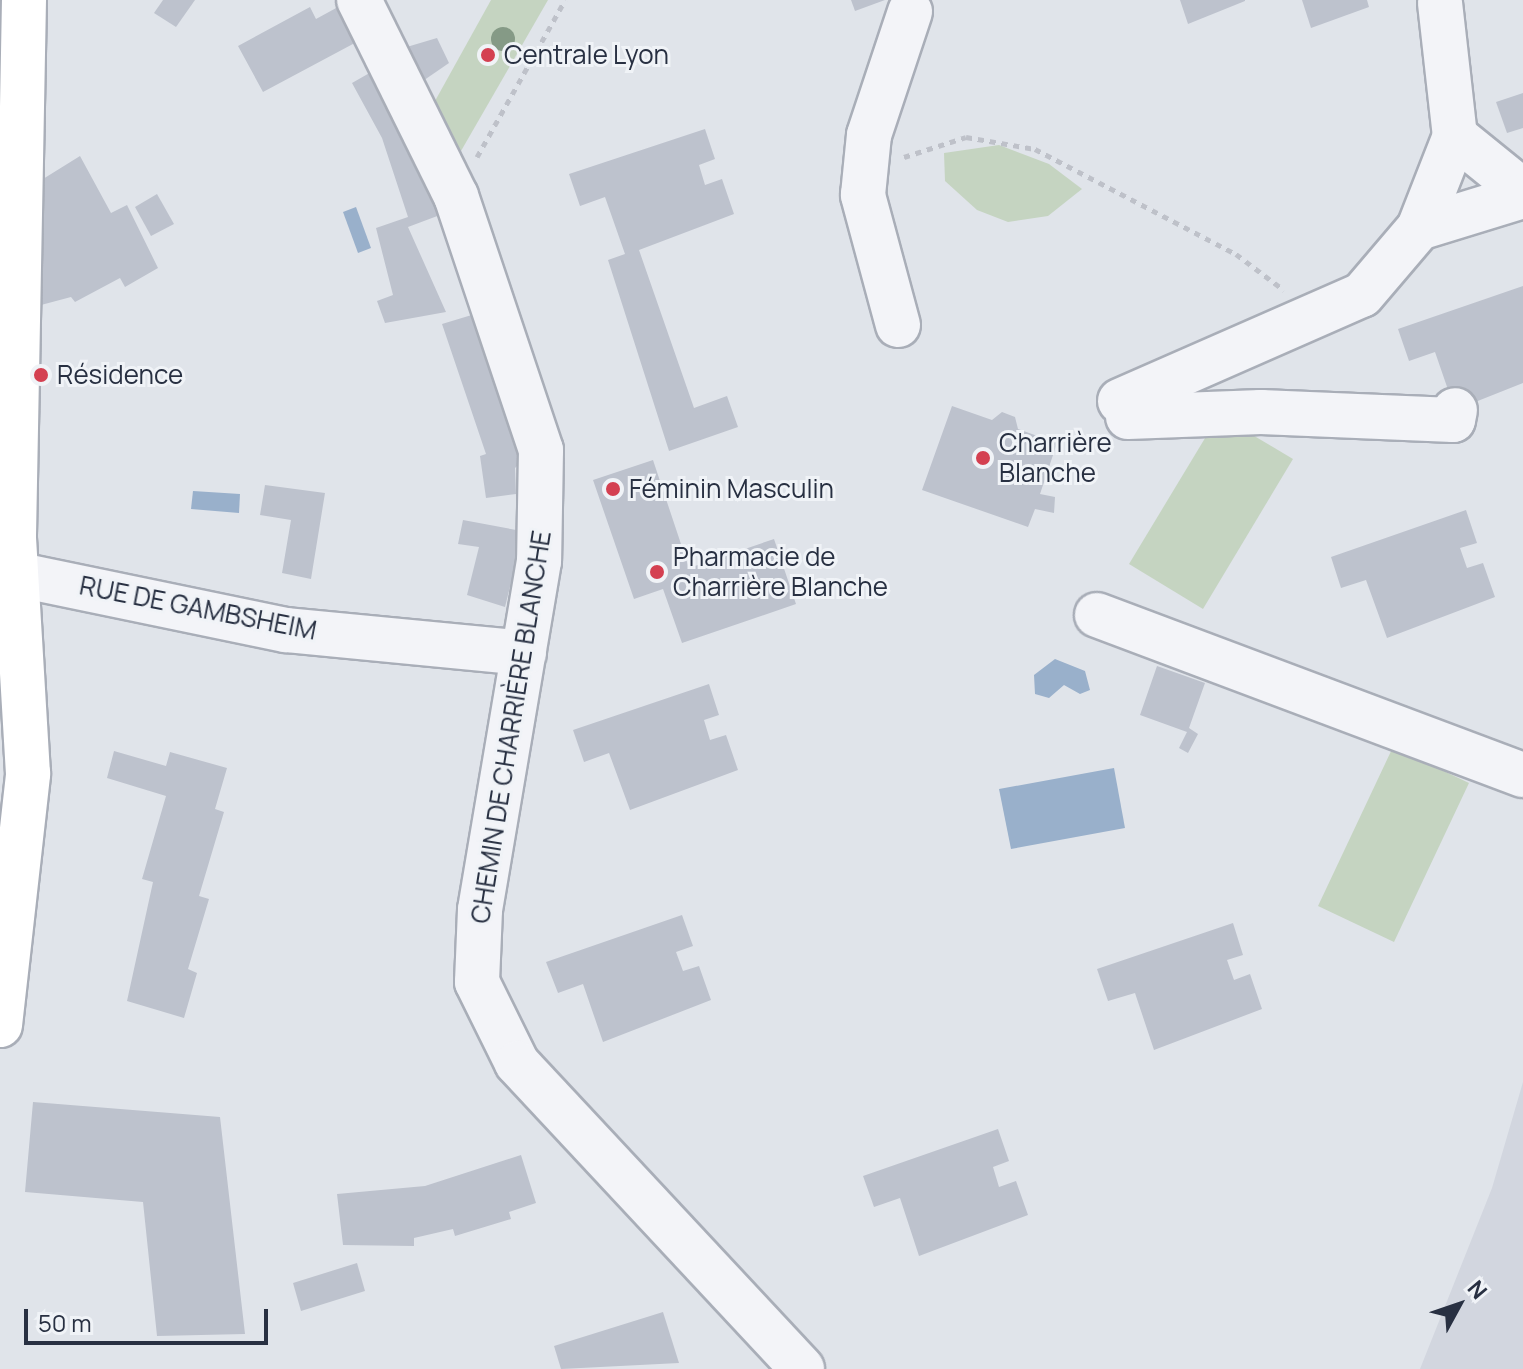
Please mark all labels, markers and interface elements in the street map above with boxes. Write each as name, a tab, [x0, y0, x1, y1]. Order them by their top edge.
place label: Centrale Lyon	[504, 39, 669, 71]
marker: Centrale Lyon	[479, 46, 497, 64]
place label: Résidence	[57, 359, 183, 391]
marker: Résidence	[32, 366, 50, 384]
place label: Charrière Blanche	[999, 427, 1112, 488]
marker: Charrière Blanche	[974, 449, 992, 467]
place label: Féminin Masculin	[629, 473, 834, 505]
marker: Féminin Masculin	[604, 480, 622, 498]
street label: CHEMIN DE CHARRIÈRE BLANCHE	[465, 528, 557, 926]
place label: Pharmacie de Charrière Blanche	[673, 541, 888, 602]
marker: Pharmacie de Charrière Blanche	[648, 563, 666, 581]
street label: RUE DE GAMBSHEIM	[77, 570, 319, 646]
north arrow	[1419, 1265, 1499, 1345]
text: N	[1461, 1274, 1494, 1305]
scale bar	[28, 1293, 272, 1343]
text: 50 m	[38, 1306, 92, 1339]

